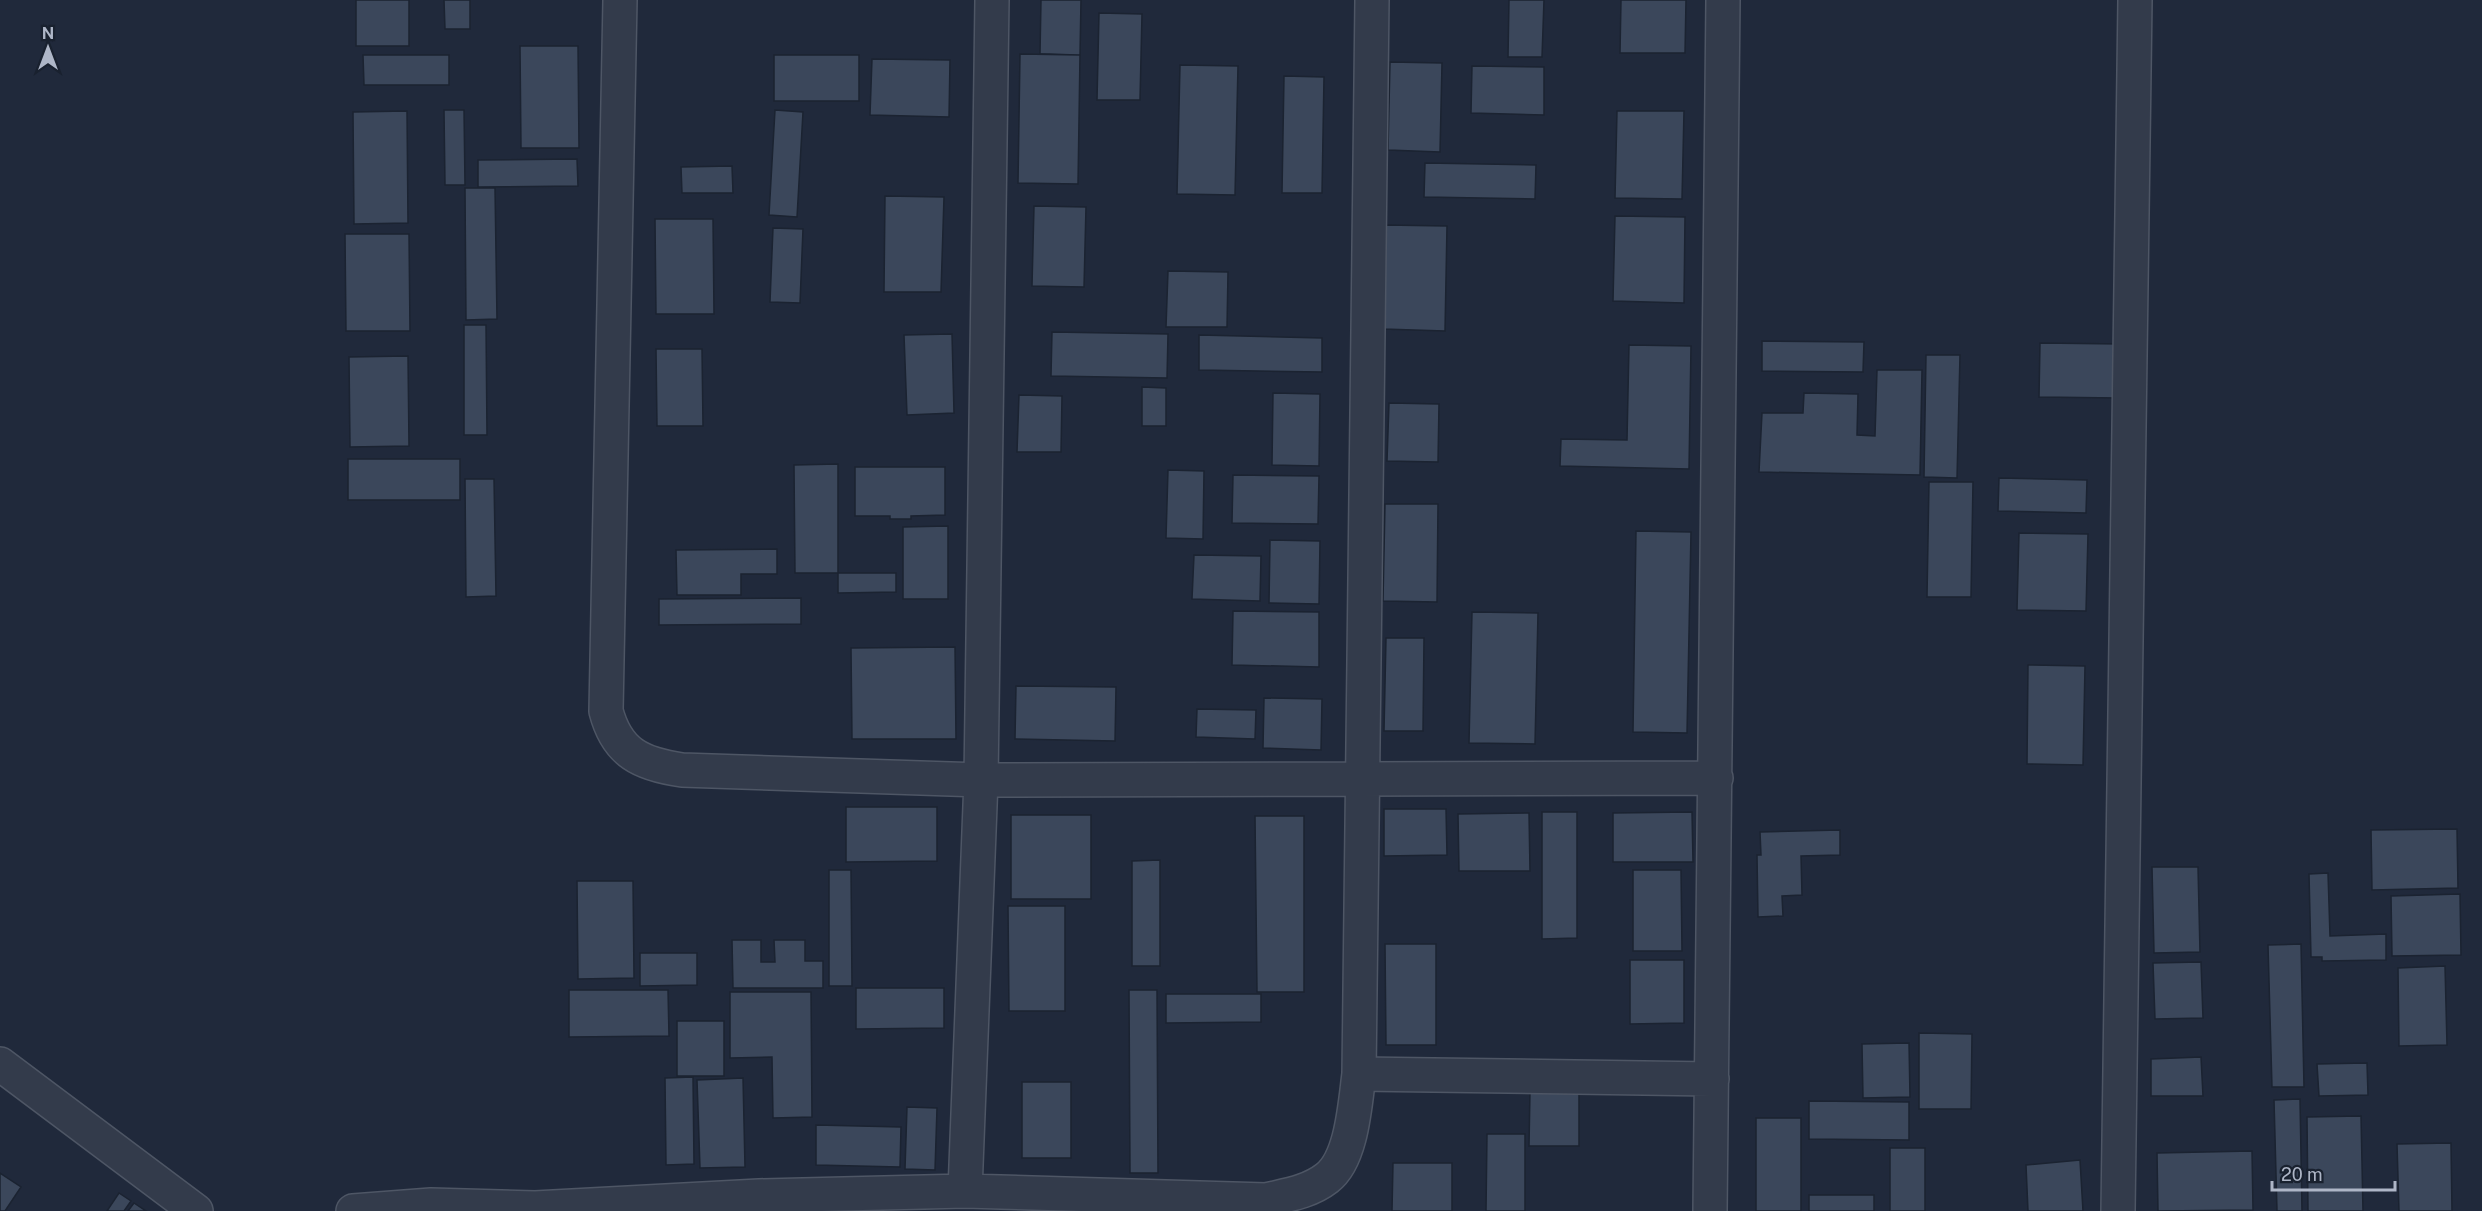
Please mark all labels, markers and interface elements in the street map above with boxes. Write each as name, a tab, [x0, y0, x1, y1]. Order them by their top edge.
north arrow	[18, 18, 78, 78]
text: N	[42, 24, 54, 43]
scale bar	[2272, 1154, 2395, 1192]
text: 20 m	[2281, 1164, 2323, 1185]

